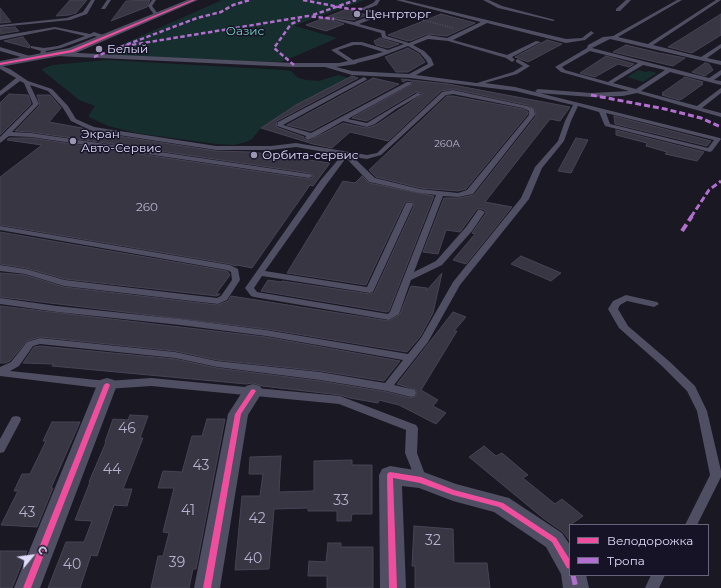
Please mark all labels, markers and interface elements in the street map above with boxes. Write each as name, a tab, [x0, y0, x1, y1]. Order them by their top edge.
place label: Центрторг	[365, 7, 431, 21]
marker: Центрторг	[352, 9, 362, 19]
park label: Оазис	[226, 24, 264, 38]
place label: Белый	[107, 42, 148, 56]
marker: Белый	[94, 44, 104, 54]
place label: Экран Авто-Сервис	[81, 127, 161, 155]
marker: Экран Авто-Сервис	[68, 136, 78, 146]
house number: 260А	[434, 138, 460, 150]
place label: Орбита-сервис	[262, 148, 359, 162]
marker: Орбита-сервис	[249, 150, 259, 160]
house number: 260	[136, 200, 158, 214]
house number: 46	[118, 421, 136, 437]
house number: 43	[193, 458, 209, 474]
house number: 44	[103, 462, 121, 478]
house number: 33	[333, 493, 349, 509]
house number: 41	[181, 503, 195, 519]
house number: 43	[19, 505, 35, 521]
house number: 42	[248, 511, 266, 527]
legend	[569, 524, 709, 576]
house number: 32	[425, 533, 441, 549]
text: Велодорожка	[607, 533, 693, 548]
north arrow	[12, 536, 52, 576]
text: С	[34, 543, 51, 557]
house number: 40	[244, 551, 262, 567]
text: Тропа	[607, 553, 645, 568]
house number: 39	[169, 555, 185, 571]
house number: 40	[63, 557, 81, 573]

